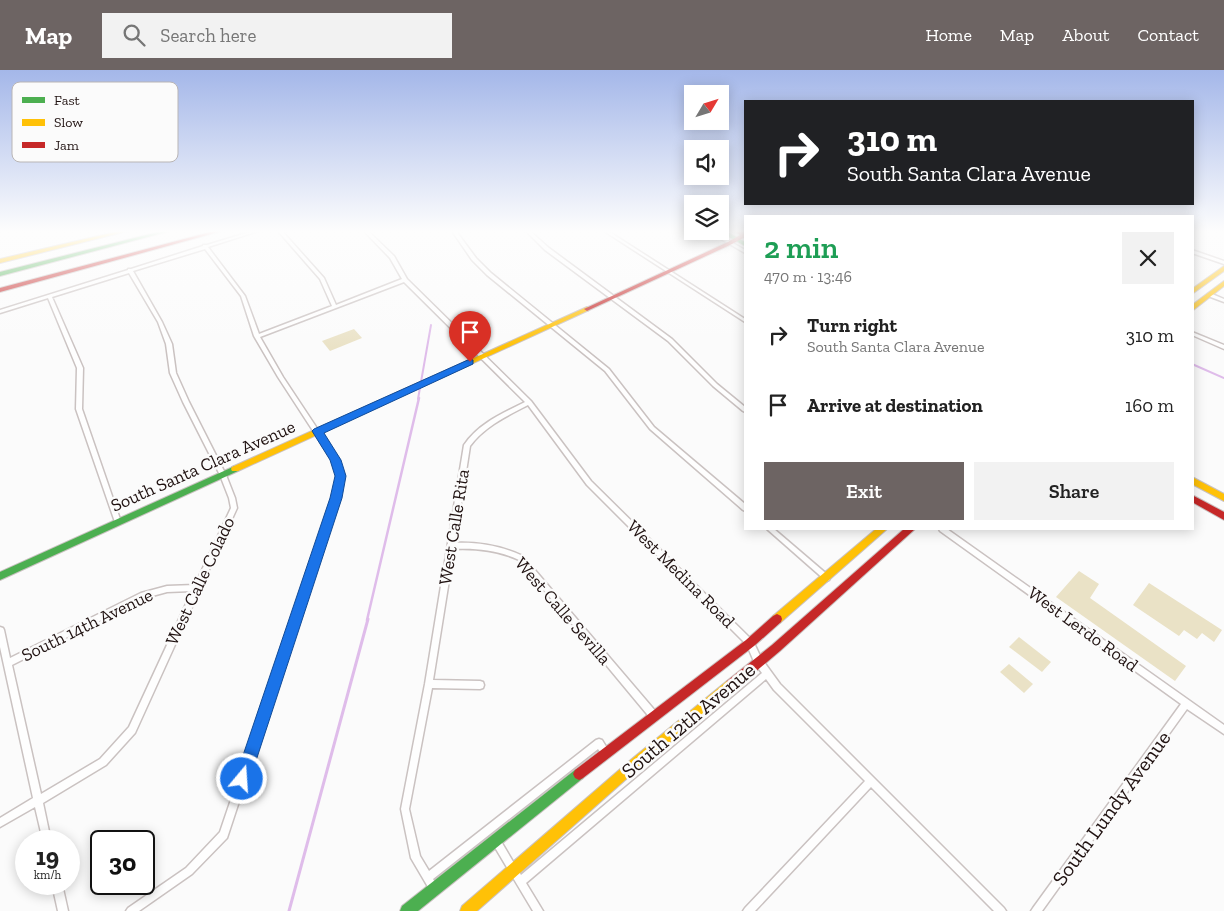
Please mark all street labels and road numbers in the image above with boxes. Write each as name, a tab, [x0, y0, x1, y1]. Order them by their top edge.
street label: South Santa Clara Avenue	[107, 415, 299, 517]
street label: West Calle Rita	[434, 467, 474, 587]
street label: West Calle Colado	[161, 513, 239, 649]
street label: West Medina Road	[622, 515, 740, 633]
street label: West Calle Sevilla	[510, 553, 616, 670]
street label: West Lerdo Road	[1024, 582, 1142, 676]
street label: South 14th Avenue	[18, 584, 156, 666]
street label: South 12th Avenue	[616, 657, 760, 783]
street label: South Lundy Avenue	[1046, 726, 1176, 890]

